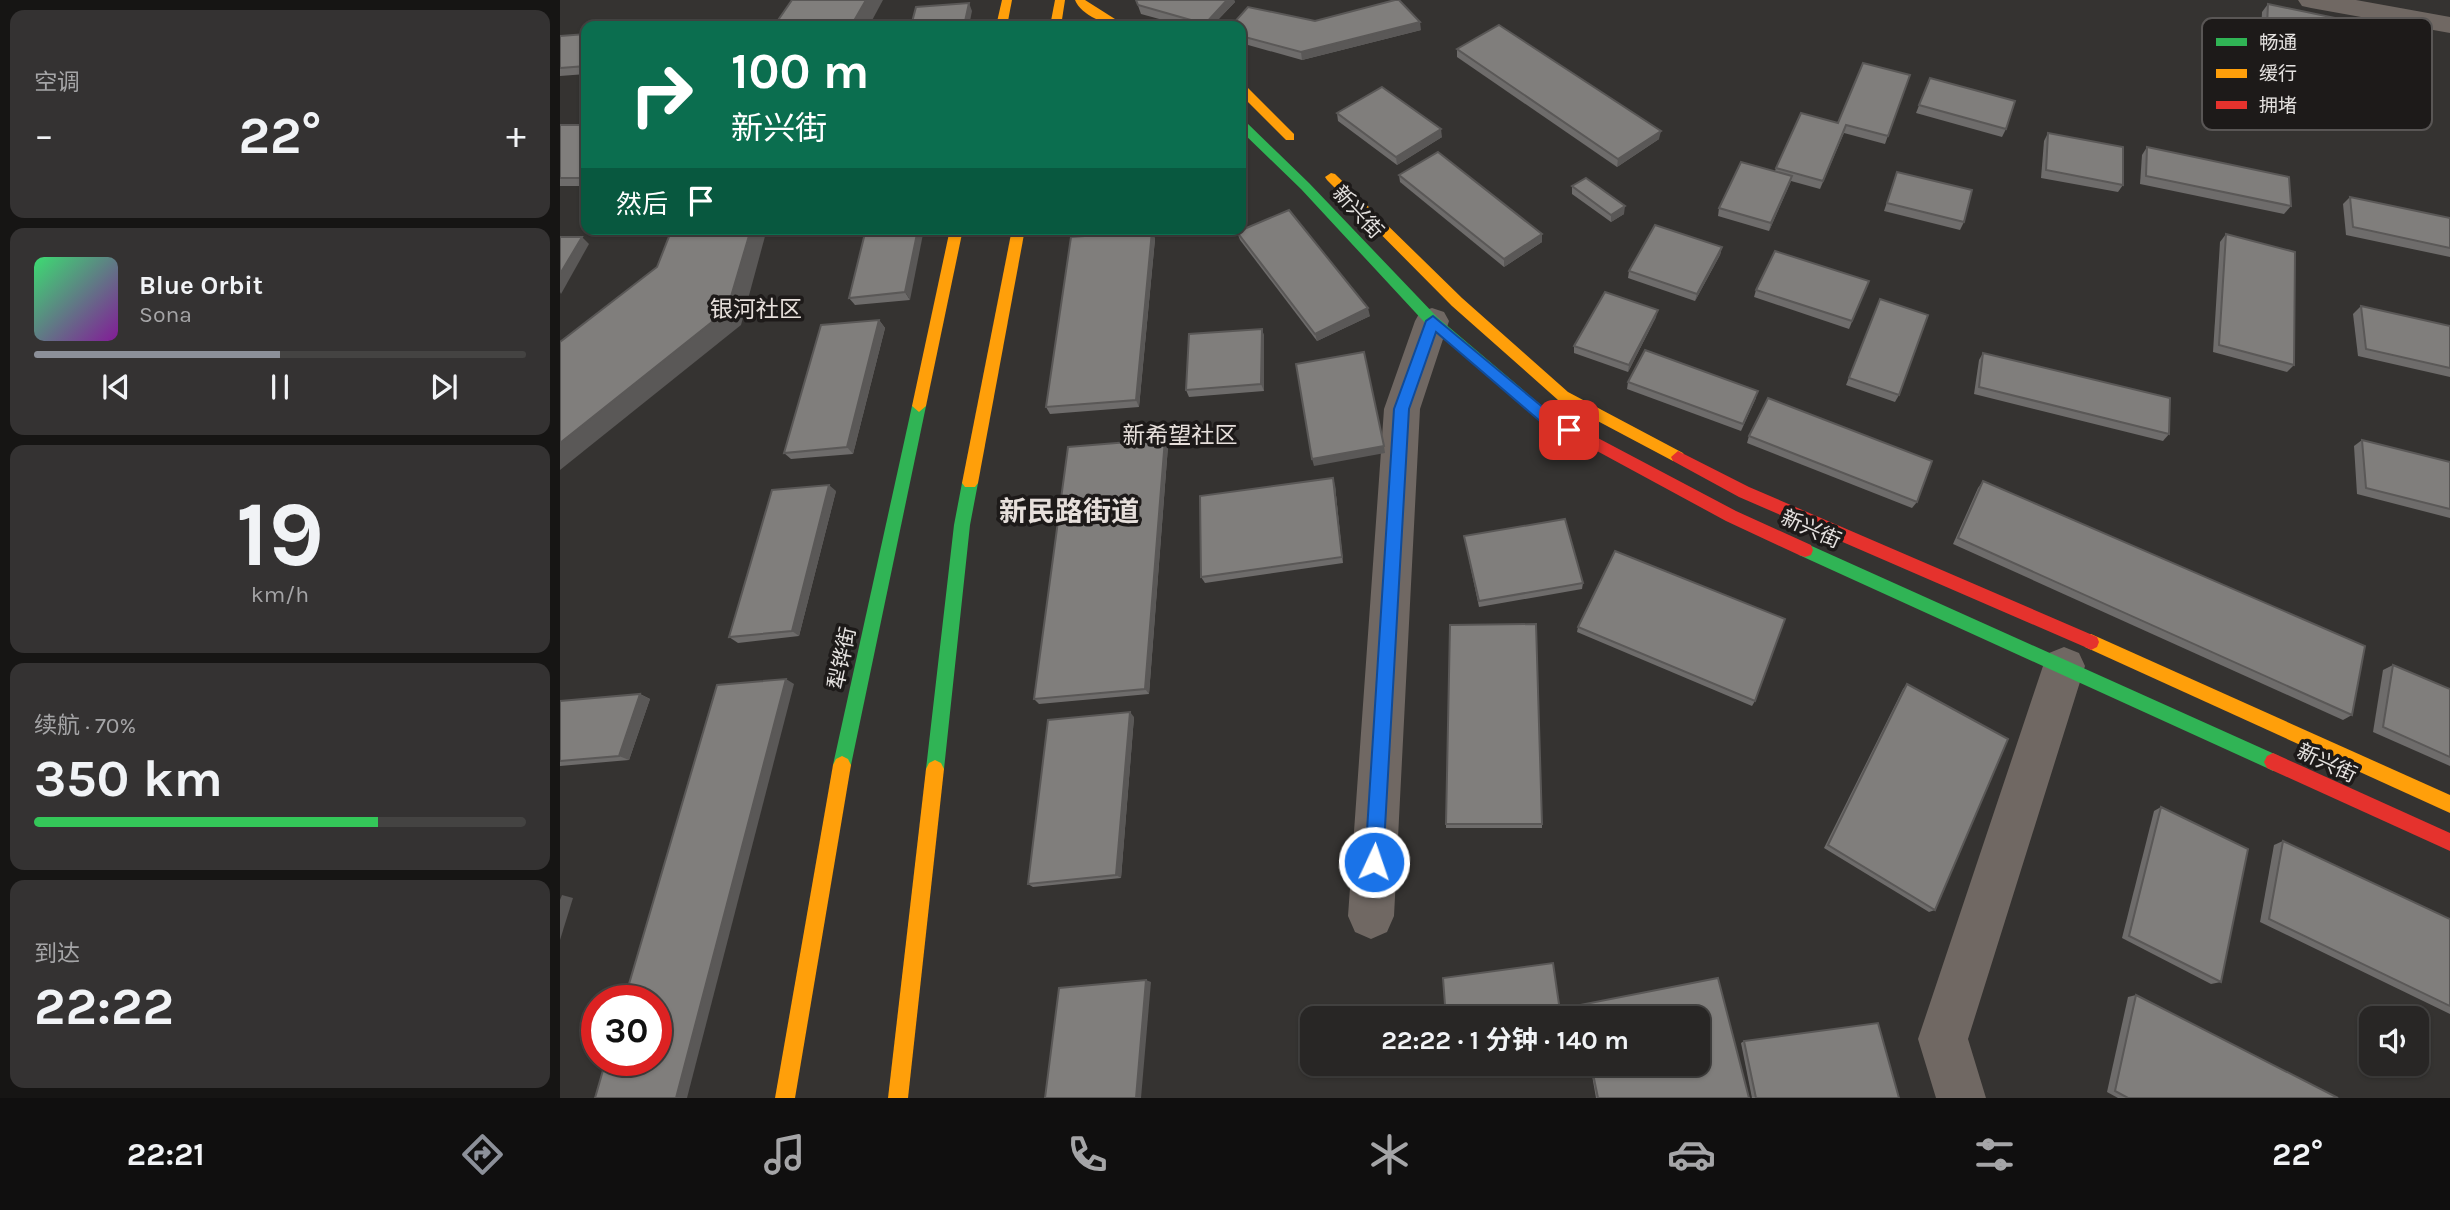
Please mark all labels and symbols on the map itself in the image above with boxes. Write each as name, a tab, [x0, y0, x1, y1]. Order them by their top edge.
legend	[2202, 18, 2432, 130]
text: 畅通	[2259, 32, 2297, 54]
text: 缓行	[2259, 63, 2297, 85]
text: 拥堵	[2259, 95, 2297, 117]
street label: 新兴街	[1328, 181, 1388, 243]
district label: 银河社区	[710, 296, 802, 323]
pin	[1539, 400, 1599, 460]
district label: 新希望社区	[1123, 422, 1238, 449]
district label: 新民路街道	[999, 495, 1139, 528]
street label: 新兴街	[1777, 505, 1845, 553]
street label: 犁铧街	[824, 625, 860, 691]
street label: 新兴街	[2293, 739, 2361, 787]
position arrow	[1337, 825, 1411, 899]
speed limit sign: 30	[581, 985, 672, 1076]

